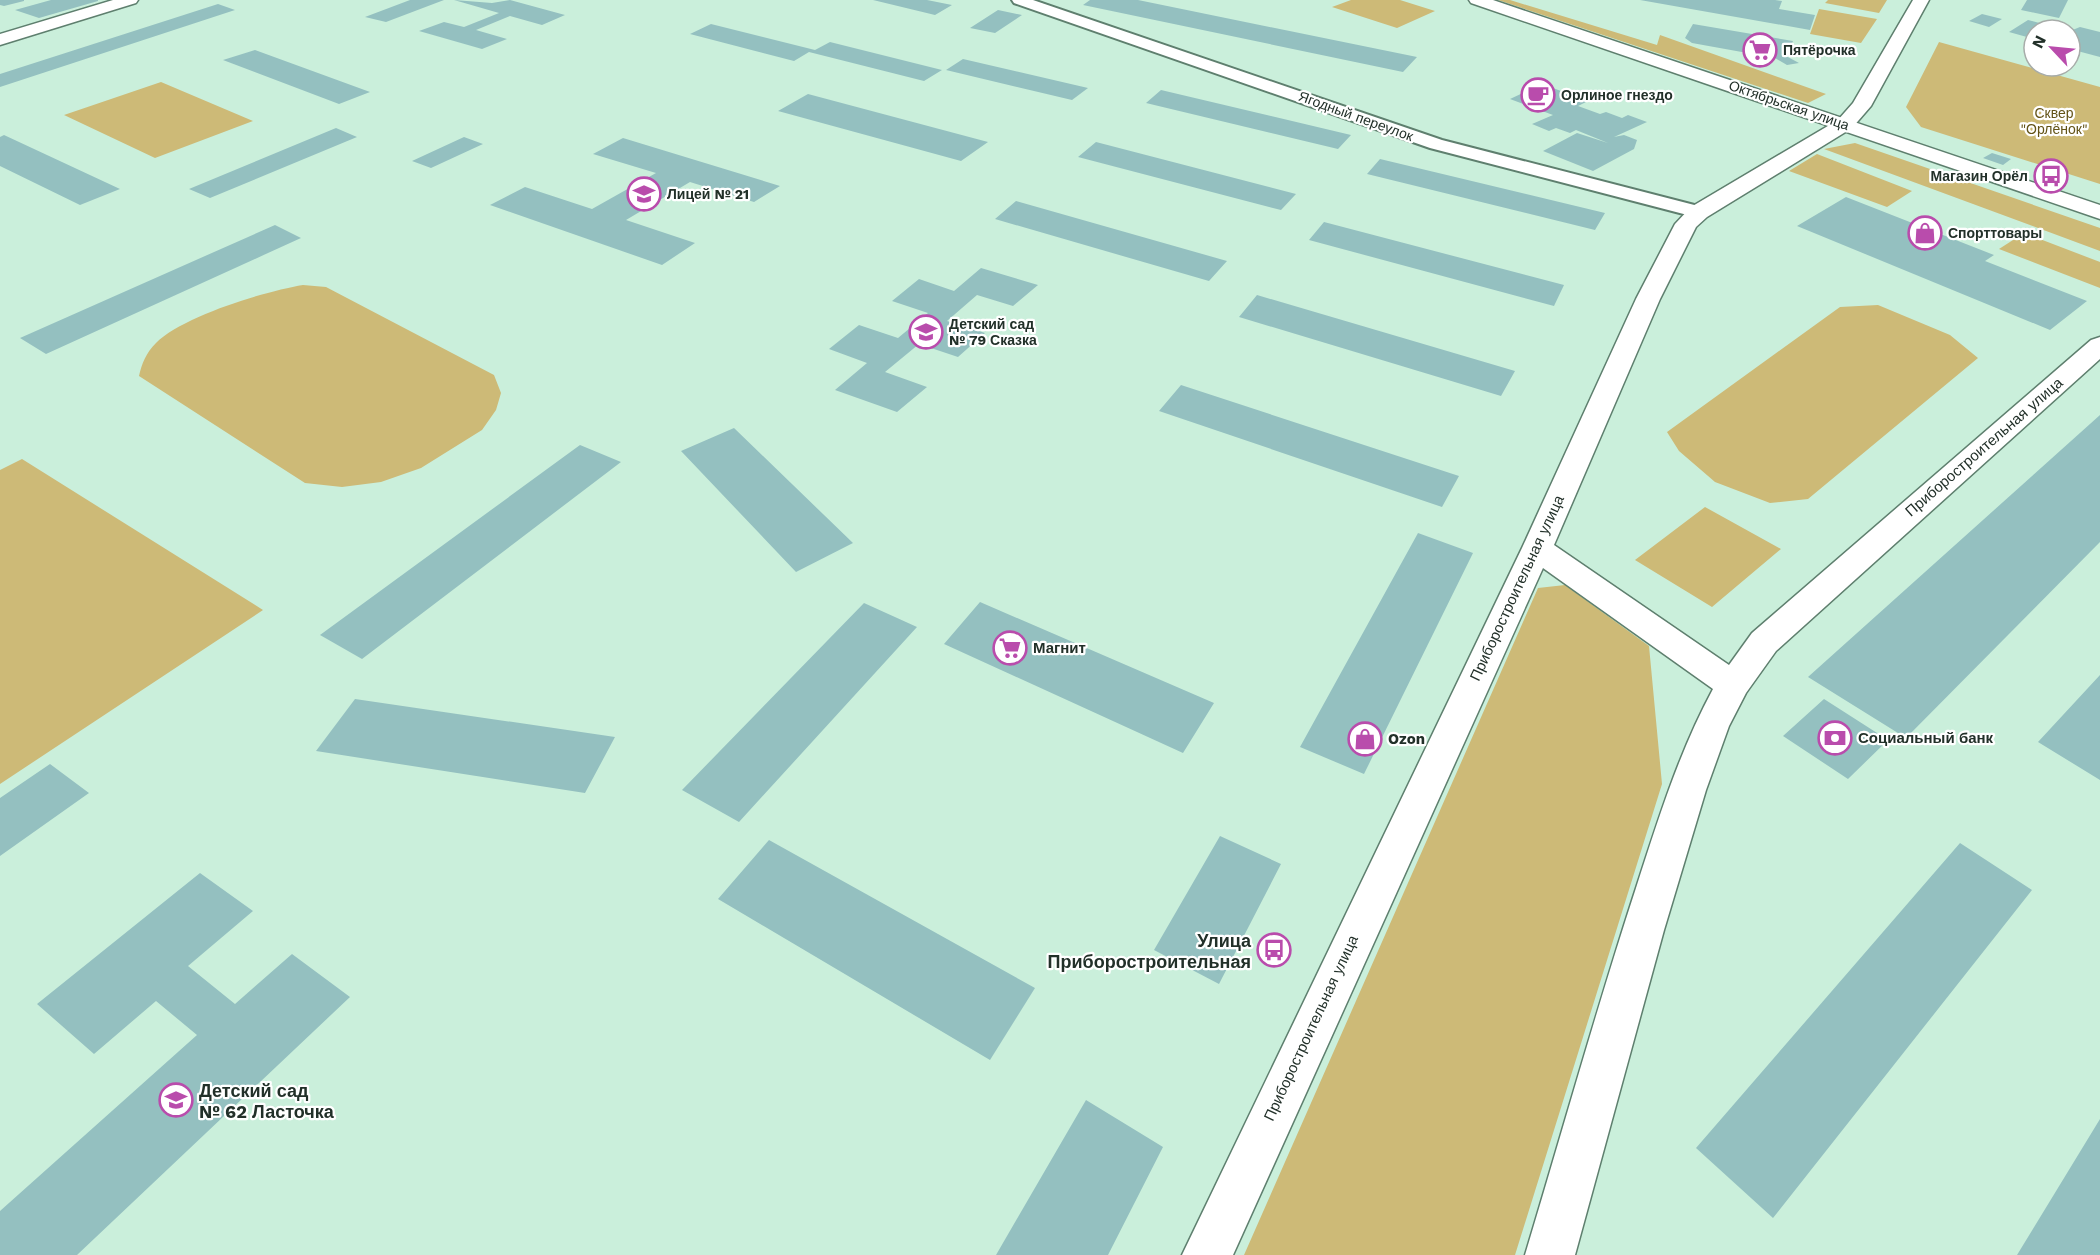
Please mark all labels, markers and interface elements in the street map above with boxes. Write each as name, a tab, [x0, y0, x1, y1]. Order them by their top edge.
north arrow	[2022, 18, 2082, 78]
supermarket icon: Пятёрочка	[1742, 32, 1778, 68]
text: N	[2028, 32, 2050, 51]
place label: Пятёрочка	[1783, 42, 1856, 58]
cafe icon: Орлиное гнездо	[1520, 77, 1556, 113]
street label: Октябрьская улица	[1727, 77, 1852, 133]
place label: Орлиное гнездо	[1561, 87, 1673, 103]
street label: Ягодный переулок	[1297, 88, 1416, 144]
park label: Сквер "Орлёнок"	[2020, 105, 2088, 137]
bus stop icon: Магазин Орёл	[2033, 158, 2069, 194]
place label: Магазин Орёл	[1930, 168, 2028, 184]
school or university icon: Лицей № 21	[626, 176, 662, 212]
place label: Лицей № 21	[667, 186, 749, 202]
shop icon: Спорттовары	[1907, 215, 1943, 251]
place label: Спорттовары	[1948, 225, 2042, 241]
school or university icon: Детский сад № 79 Сказка	[908, 314, 944, 350]
place label: Детский сад № 79 Сказка	[949, 316, 1037, 348]
street label: Приборостроительная улица	[1902, 373, 2067, 520]
street label: Приборостроительная улица	[1466, 492, 1568, 684]
supermarket icon: Магнит	[992, 630, 1028, 666]
place label: Магнит	[1033, 639, 1086, 657]
bank icon: Социальный банк	[1817, 720, 1853, 756]
shop icon: Ozon	[1347, 721, 1383, 757]
place label: Социальный банк	[1858, 729, 1994, 747]
place label: Ozon	[1388, 730, 1425, 748]
place label: Улица Приборостроительная	[1048, 930, 1252, 972]
bus stop icon: Улица Приборостроительная	[1256, 932, 1292, 968]
street label: Приборостроительная улица	[1260, 932, 1362, 1124]
place label: Детский сад № 62 Ласточка	[199, 1080, 335, 1122]
school or university icon: Детский сад № 62 Ласточка	[158, 1082, 194, 1118]

